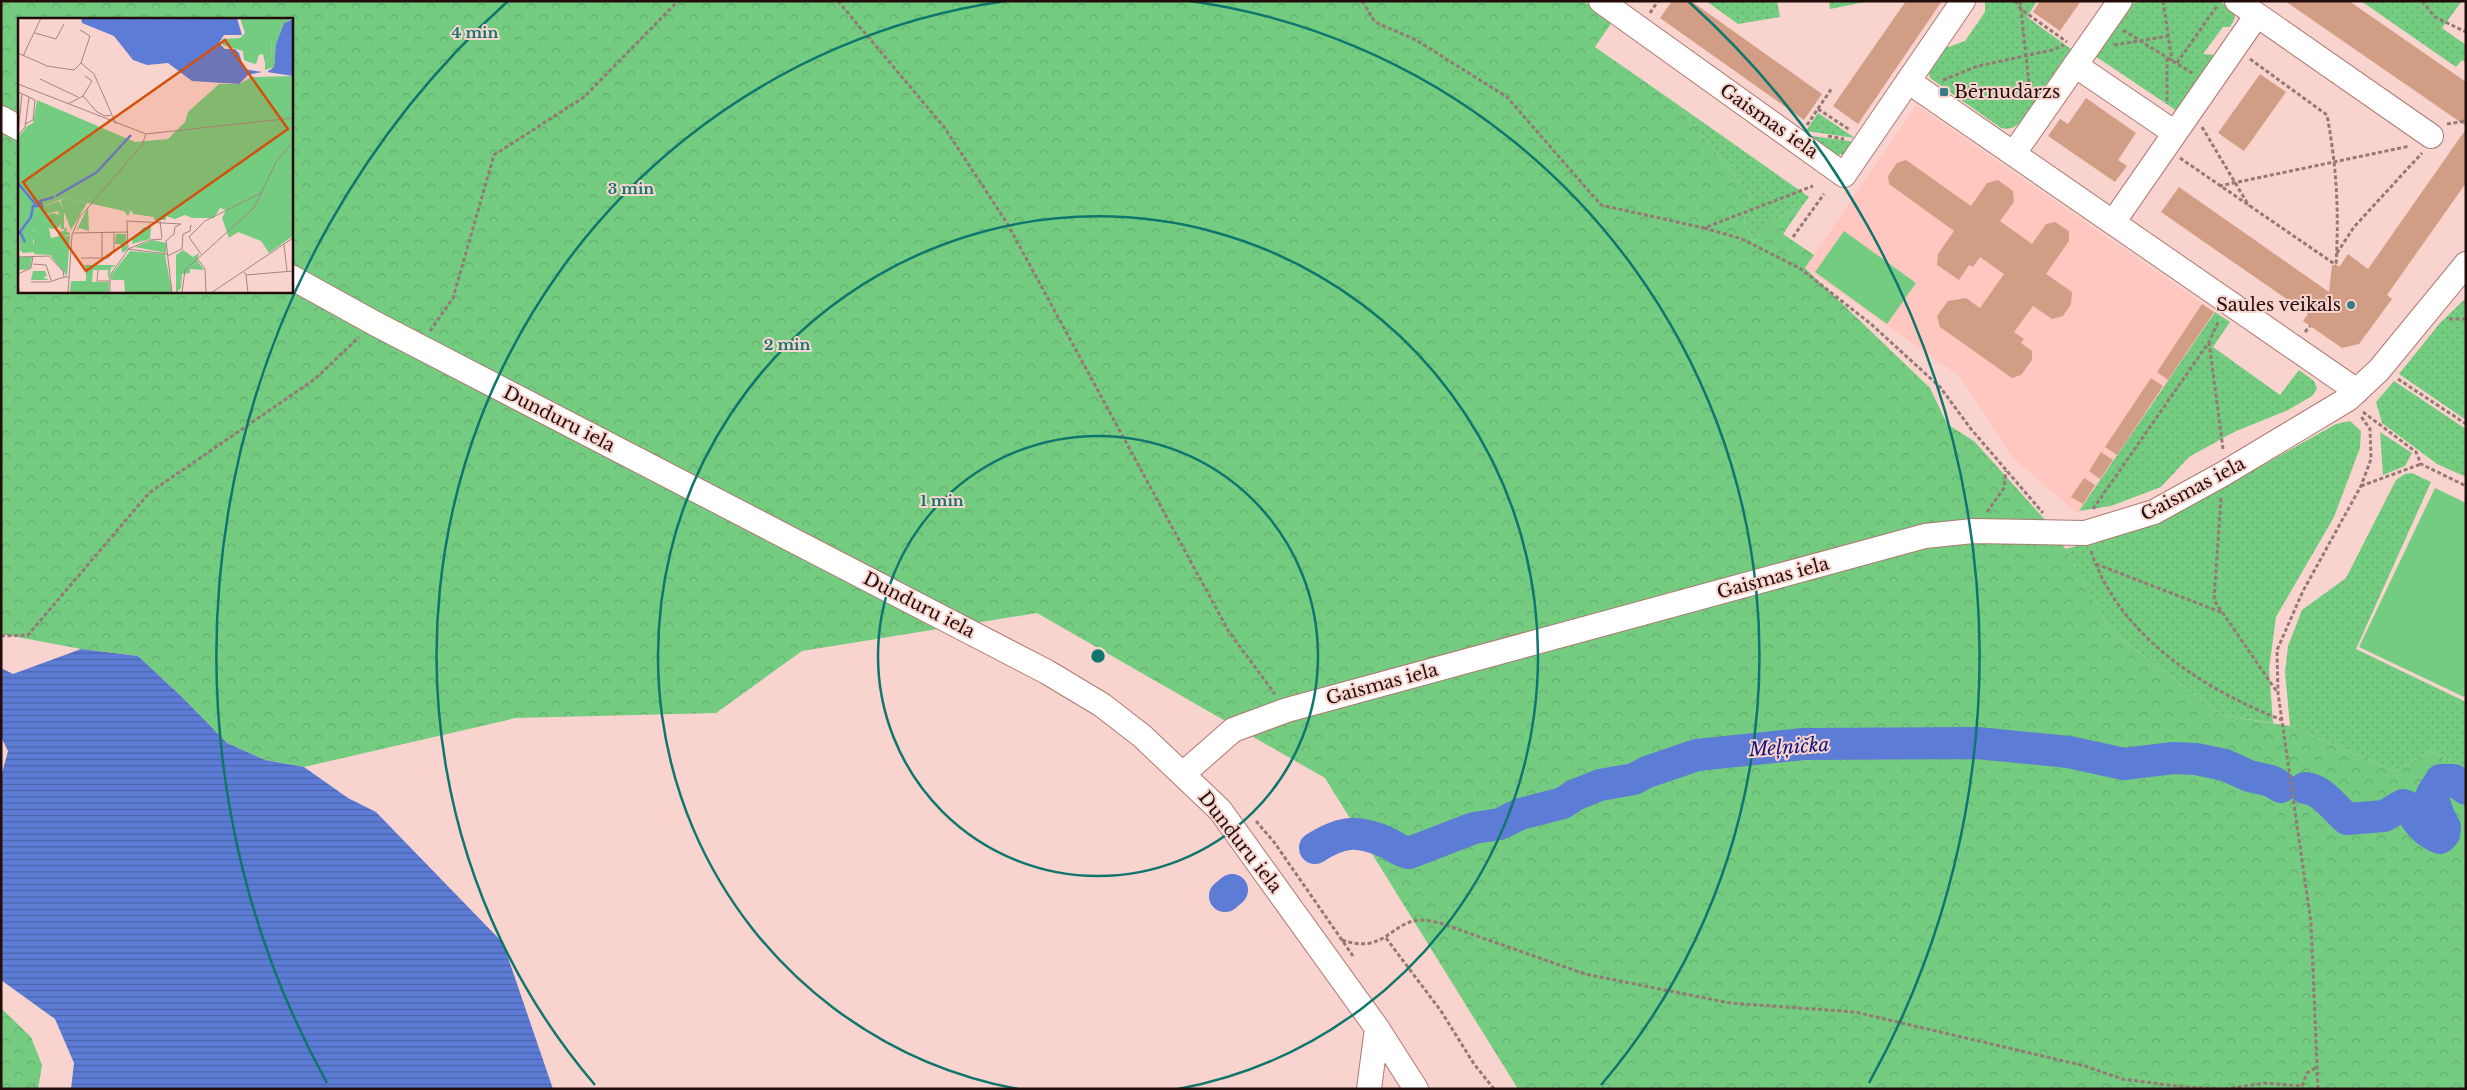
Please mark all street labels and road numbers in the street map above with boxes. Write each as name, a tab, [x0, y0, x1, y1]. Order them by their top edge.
street label: Gaismas iela	[1716, 79, 1822, 163]
street label: Dunduru iela	[499, 381, 619, 457]
street label: Gaismas iela	[2137, 452, 2249, 526]
street label: Gaismas iela	[1715, 553, 1831, 603]
street label: Dunduru iela	[859, 567, 979, 643]
street label: Gaismas iela	[1324, 659, 1440, 709]
street label: Dunduru iela	[1194, 787, 1286, 897]

